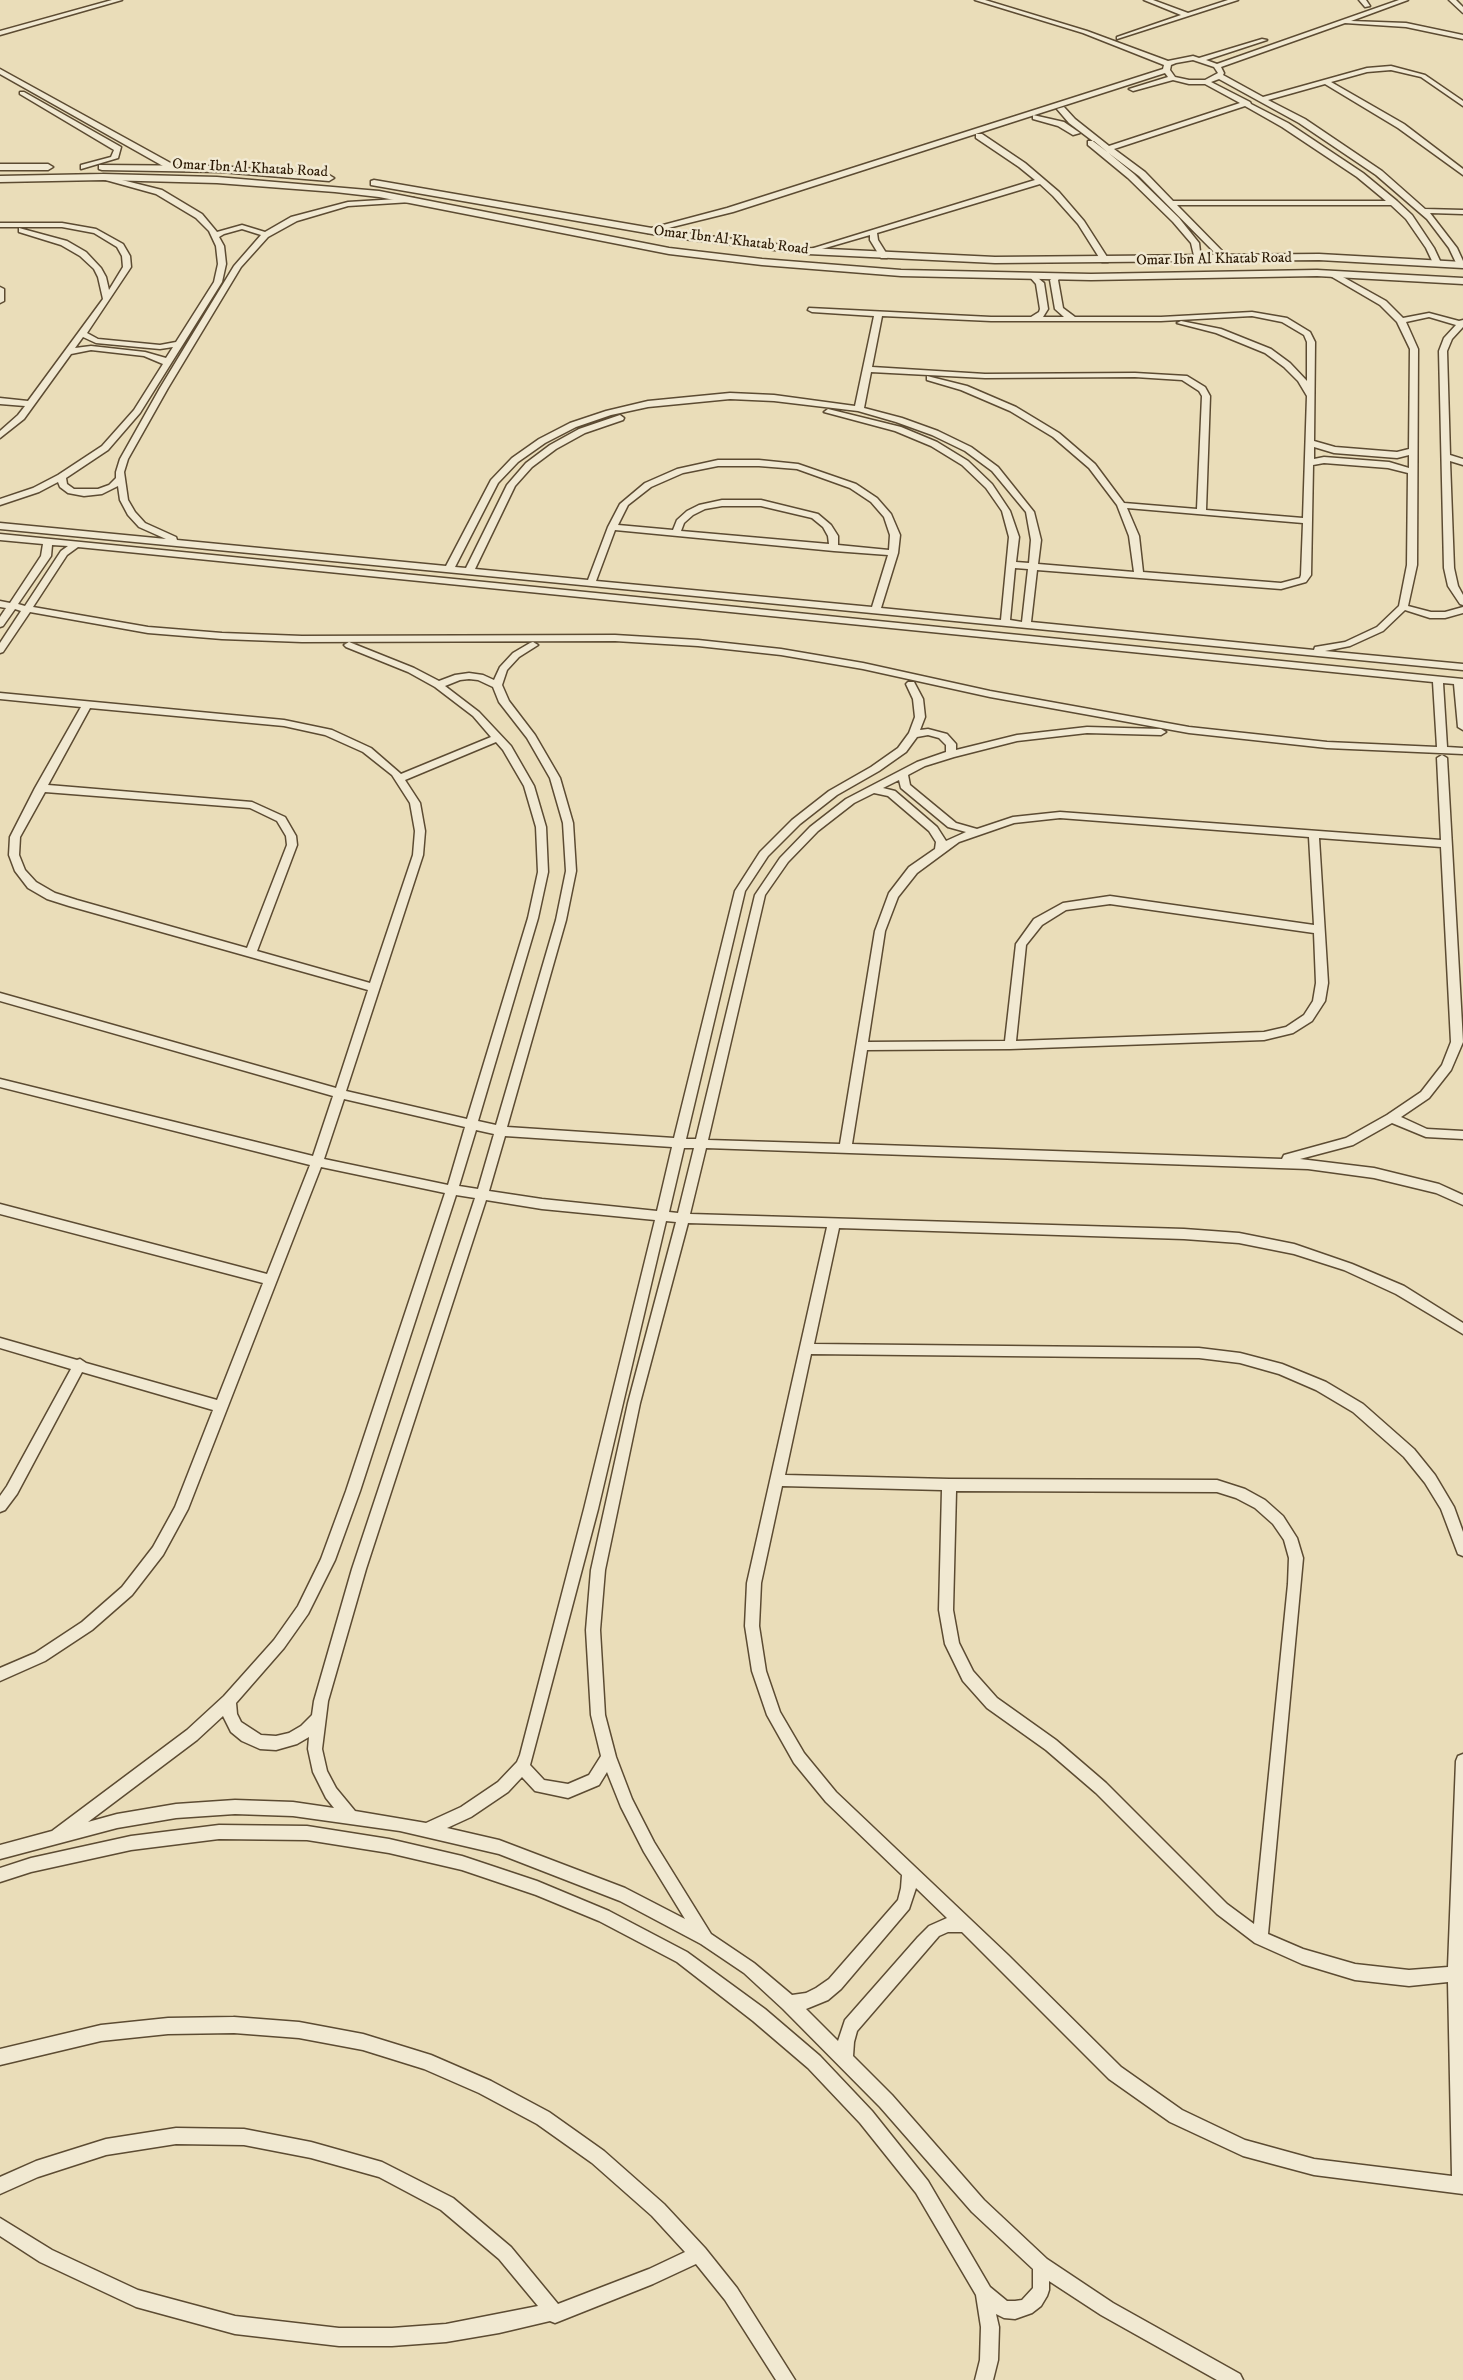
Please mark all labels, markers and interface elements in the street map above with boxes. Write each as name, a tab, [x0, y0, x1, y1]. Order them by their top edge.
street label: Omar Ibn Al Khatab Road	[172, 156, 328, 182]
street label: Omar Ibn Al Khatab Road	[653, 223, 809, 259]
street label: Omar Ibn Al Khatab Road	[1136, 250, 1292, 270]

